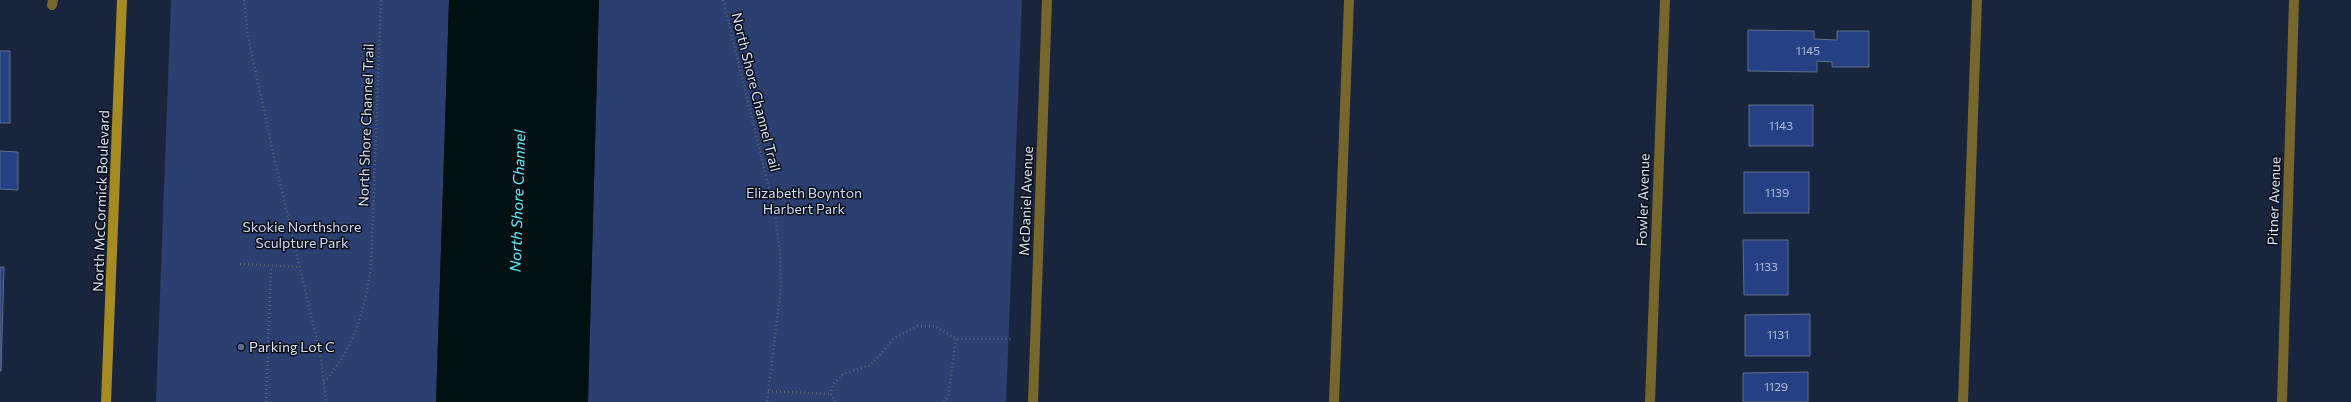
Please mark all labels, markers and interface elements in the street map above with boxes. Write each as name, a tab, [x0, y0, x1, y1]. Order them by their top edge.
street label: North Shore Channel Trail	[728, 11, 784, 173]
street label: North Shore Channel Trail	[354, 43, 377, 207]
house number: 1145	[1796, 43, 1820, 57]
street label: North McCormick Boulevard	[89, 110, 112, 292]
house number: 1143	[1769, 118, 1793, 132]
water label: North Shore Channel	[506, 128, 529, 272]
street label: McDaniel Avenue	[1015, 146, 1036, 256]
street label: Fowler Avenue	[1632, 153, 1653, 247]
street label: Pitner Avenue	[2263, 156, 2284, 245]
park label: Elizabeth Boynton Harbert Park	[746, 184, 862, 217]
house number: 1139	[1765, 185, 1789, 199]
park label: Skokie Northshore Sculpture Park	[243, 218, 361, 251]
house number: 1133	[1754, 259, 1778, 273]
house number: 1131	[1767, 327, 1789, 341]
place label: Parking Lot C	[249, 338, 334, 355]
marker: Parking Lot C	[236, 342, 246, 352]
house number: 1129	[1764, 379, 1788, 393]

